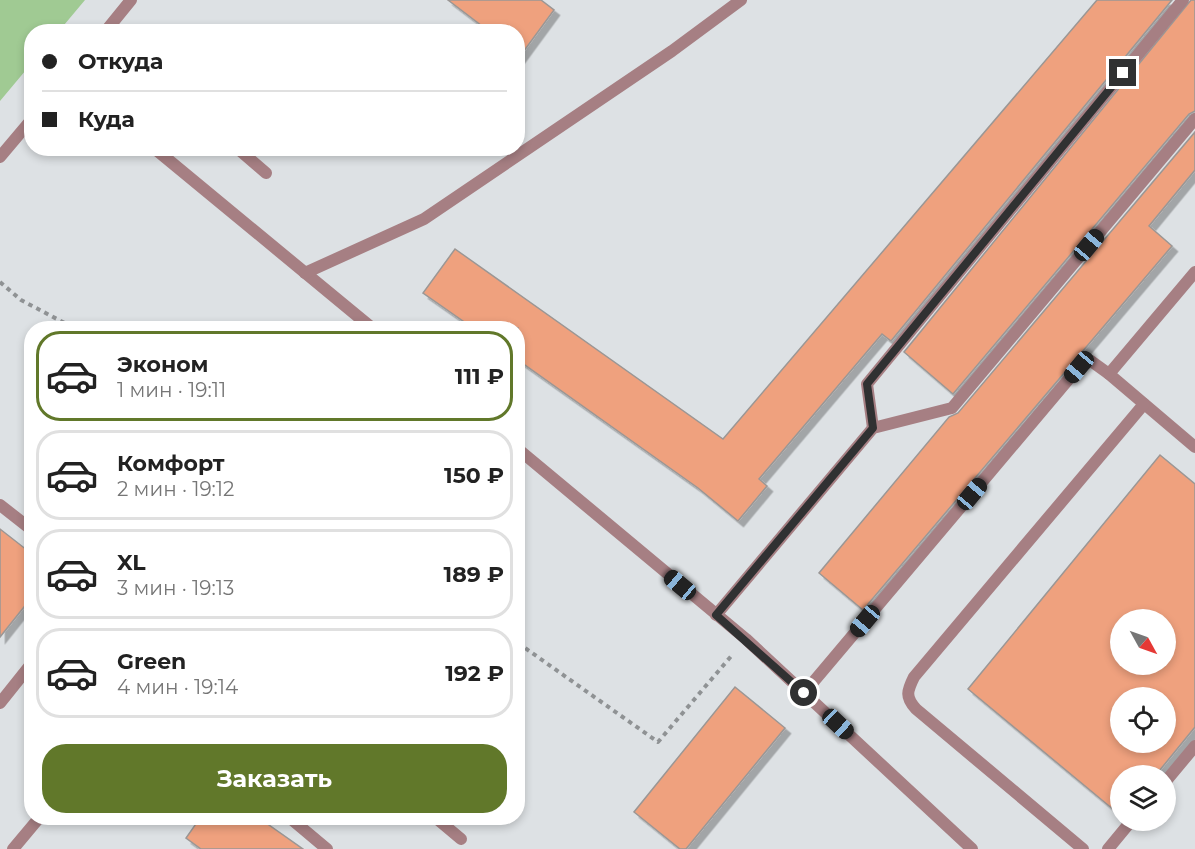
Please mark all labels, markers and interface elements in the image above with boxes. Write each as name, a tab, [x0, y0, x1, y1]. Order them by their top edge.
text: Откуда	[78, 48, 163, 75]
route end	[1109, 59, 1136, 86]
text: Куда	[78, 106, 135, 133]
car	[1071, 225, 1107, 265]
car	[1061, 347, 1097, 387]
icon: car	[45, 349, 99, 403]
text: Эконом	[117, 351, 208, 378]
text: 111 ₽	[455, 363, 504, 390]
text: 1 мин · 19:11	[117, 378, 226, 402]
icon: car	[45, 448, 99, 502]
text: Комфорт	[117, 450, 225, 477]
text: 150 ₽	[444, 462, 504, 489]
car	[954, 474, 990, 514]
text: 2 мин · 19:12	[117, 477, 234, 501]
icon: car	[45, 547, 99, 601]
text: XL	[117, 549, 146, 576]
text: 189 ₽	[444, 561, 504, 588]
car	[660, 567, 700, 603]
text: 3 мин · 19:13	[117, 576, 234, 600]
car	[847, 601, 883, 641]
north arrow	[1110, 609, 1176, 675]
map controls	[1110, 609, 1176, 831]
icon: car	[45, 646, 99, 700]
text: Green	[117, 648, 186, 675]
text: 192 ₽	[445, 660, 504, 687]
text: 4 мин · 19:14	[117, 675, 238, 699]
route start	[790, 679, 817, 706]
button: locate	[1110, 687, 1176, 753]
car	[819, 705, 857, 743]
button: Заказать	[42, 744, 507, 813]
button: layers	[1110, 765, 1176, 831]

